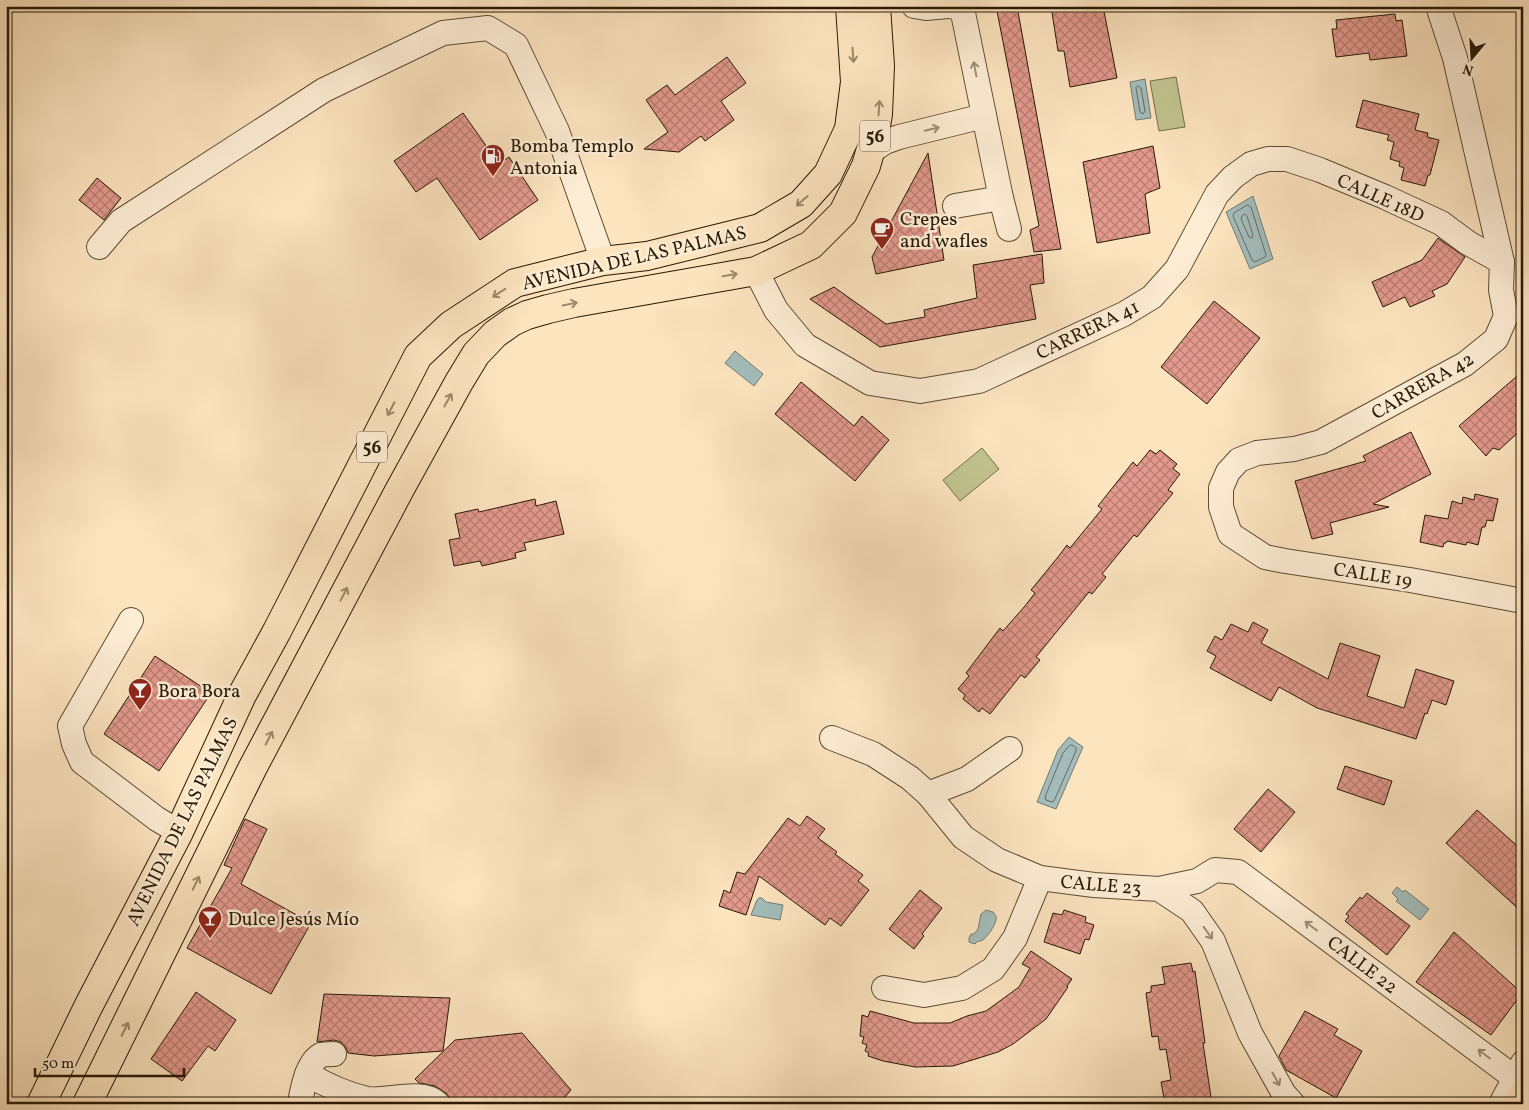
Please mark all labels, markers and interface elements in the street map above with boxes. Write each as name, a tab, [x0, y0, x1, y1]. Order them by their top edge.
north arrow	[1446, 32, 1496, 82]
one-way arrow	[849, 47, 858, 63]
text: N	[1461, 58, 1476, 80]
one-way arrow	[969, 61, 979, 77]
one-way arrow	[874, 100, 883, 116]
road number: 56	[860, 120, 890, 152]
one-way arrow	[923, 124, 939, 133]
place label: Bomba Templo Antonia	[510, 134, 634, 182]
fuel station icon: Bomba Templo Antonia	[480, 143, 506, 177]
street label: CALLE 18D	[1333, 168, 1428, 230]
one-way arrow	[795, 196, 808, 207]
place label: Crepes and wafles	[900, 207, 988, 255]
cafe icon: Crepes and wafles	[869, 216, 895, 250]
street label: AVENIDA DE LAS PALMAS	[520, 220, 749, 297]
one-way arrow	[721, 270, 737, 280]
one-way arrow	[492, 288, 506, 299]
street label: CARRERA 41	[1032, 295, 1144, 367]
one-way arrow	[561, 299, 577, 308]
street label: CARRERA 42	[1367, 347, 1479, 427]
one-way arrow	[444, 393, 454, 407]
one-way arrow	[386, 402, 396, 417]
road number: 56	[357, 432, 387, 462]
street label: CALLE 19	[1332, 557, 1414, 595]
one-way arrow	[339, 586, 349, 601]
bar icon: Bora Bora	[127, 677, 153, 711]
place label: Bora Bora	[158, 679, 241, 705]
street label: AVENIDA DE LAS PALMAS	[121, 713, 245, 931]
one-way arrow	[264, 730, 274, 745]
street label: CALLE 23	[1059, 869, 1142, 902]
one-way arrow	[192, 876, 201, 891]
bar icon: Dulce Jesús Mío	[197, 905, 223, 939]
place label: Dulce Jesús Mío	[228, 907, 359, 933]
one-way arrow	[1304, 921, 1318, 931]
one-way arrow	[1202, 926, 1213, 939]
street label: CALLE 22	[1321, 930, 1402, 1001]
one-way arrow	[121, 1022, 130, 1037]
scale bar	[35, 1045, 184, 1077]
one-way arrow	[1478, 1049, 1491, 1060]
text: 50 m	[42, 1054, 74, 1075]
one-way arrow	[1271, 1072, 1281, 1087]

